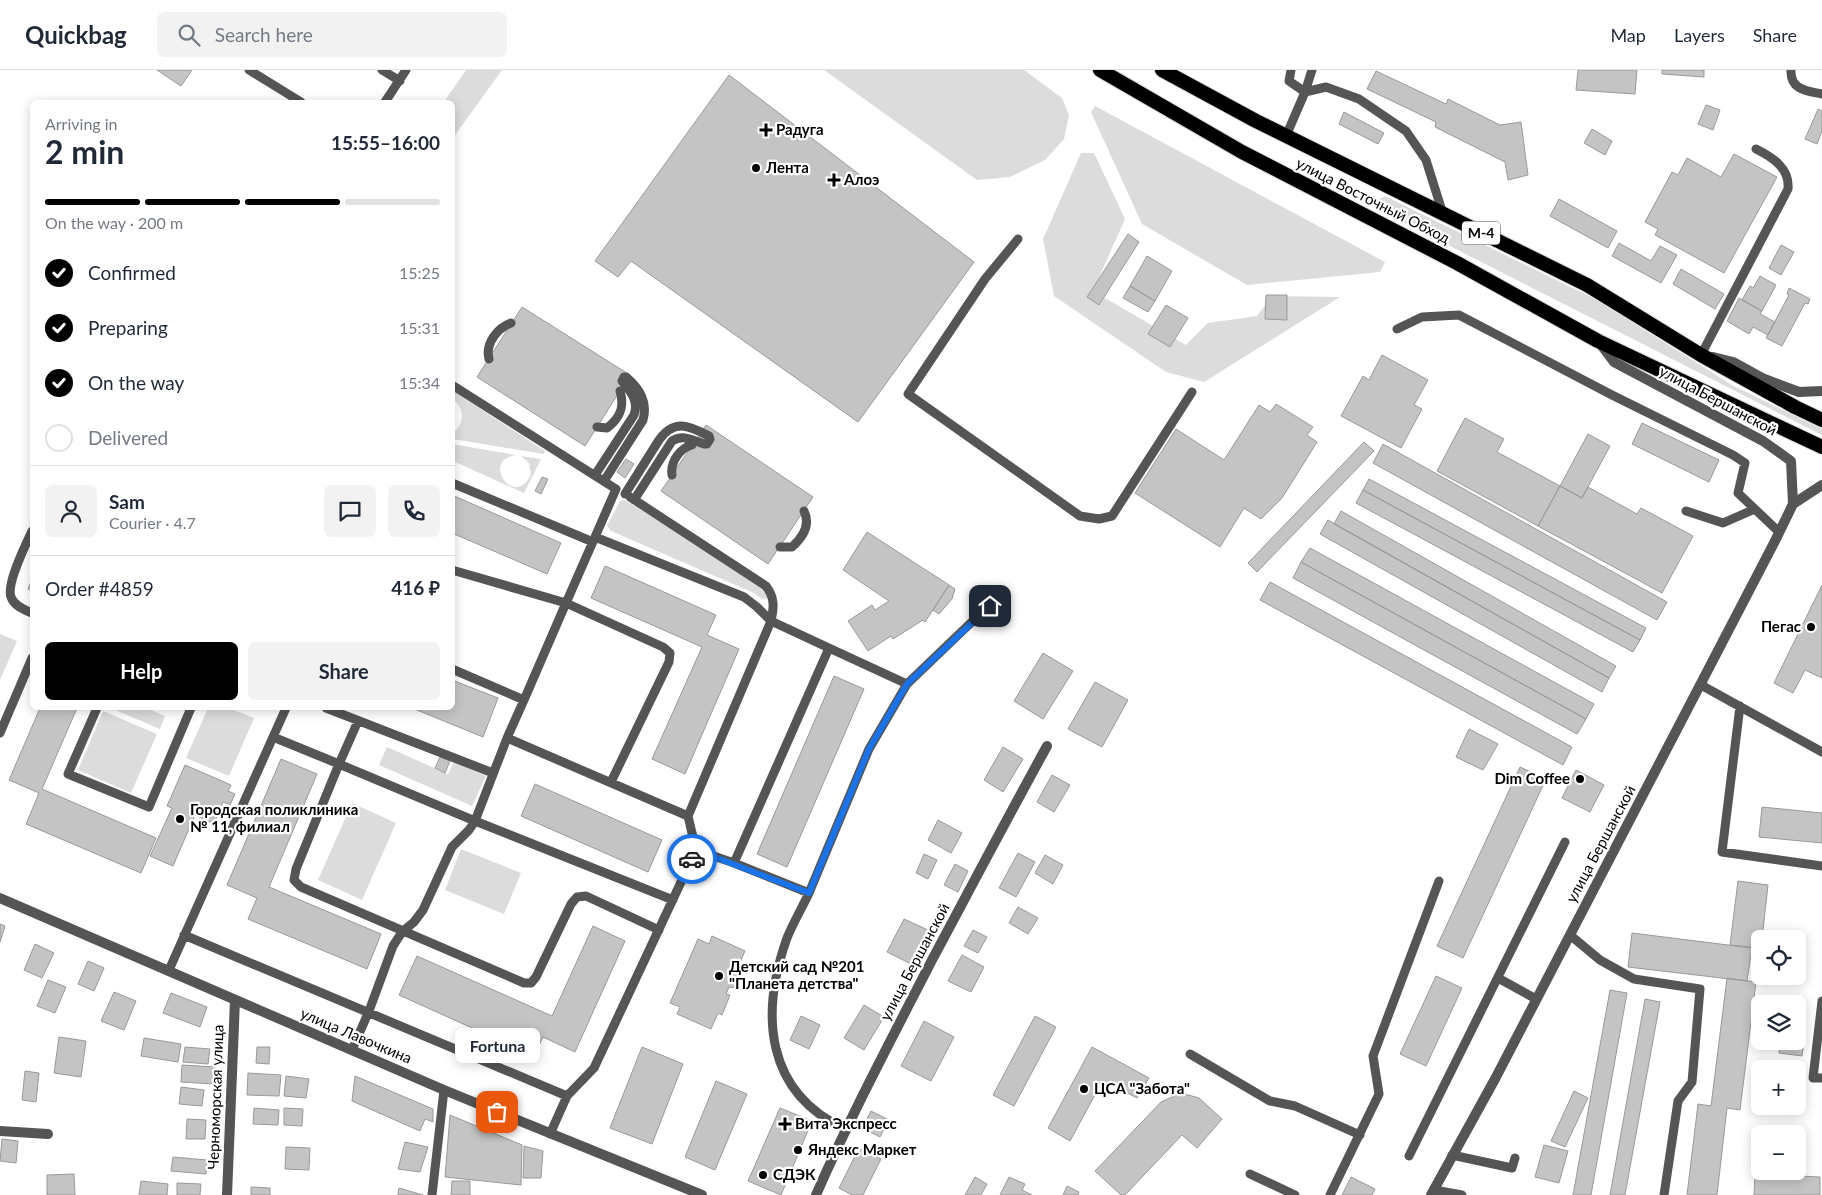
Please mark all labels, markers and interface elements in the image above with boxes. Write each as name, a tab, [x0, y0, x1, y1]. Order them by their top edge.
search box	[157, 12, 507, 57]
text: Quickbag	[25, 20, 127, 49]
icon: search	[175, 21, 203, 49]
text: Search here	[215, 23, 313, 46]
text: Map	[1610, 24, 1646, 46]
text: Layers	[1674, 24, 1725, 46]
text: Share	[1753, 24, 1797, 46]
text: Arriving in	[45, 114, 118, 133]
place label: Радуга	[776, 120, 824, 138]
marker: Радуга	[760, 124, 772, 136]
text: 15:55–16:00	[331, 131, 440, 154]
text: 2 min	[45, 132, 124, 171]
street label: улица Восточный Обход	[1294, 153, 1453, 247]
place label: Лента	[765, 158, 809, 176]
marker: Лента	[750, 162, 762, 174]
place label: Алоэ	[843, 170, 879, 188]
marker: Алоэ	[828, 174, 840, 186]
text: On the way · 200 m	[45, 213, 183, 232]
road number: М-4	[1462, 222, 1500, 244]
icon: check	[45, 259, 73, 287]
text: Confirmed	[88, 261, 176, 284]
text: 15:25	[399, 263, 440, 282]
icon: check	[45, 314, 73, 342]
text: Preparing	[88, 316, 168, 339]
text: 15:31	[399, 318, 440, 337]
street label: улица Бершанской	[1657, 362, 1780, 439]
icon: check	[45, 369, 73, 397]
text: On the way	[88, 371, 184, 394]
text: 15:34	[399, 373, 440, 392]
text: Delivered	[88, 426, 168, 449]
button: person	[45, 485, 97, 537]
button: chat	[324, 485, 376, 537]
button: phone	[388, 485, 440, 537]
text: Sam	[109, 490, 145, 513]
text: Courier · 4.7	[109, 513, 196, 532]
text: 416 ₽	[391, 576, 440, 599]
text: Order #4859	[45, 577, 154, 600]
pin	[969, 585, 1011, 627]
icon: home	[976, 592, 1004, 620]
place label: Пегас	[1761, 617, 1801, 635]
marker: Пегас	[1805, 621, 1817, 633]
button: Help	[45, 642, 238, 700]
button: Share	[248, 642, 440, 700]
place label: Dim Coffee	[1494, 769, 1570, 787]
marker: Dim Coffee	[1574, 773, 1586, 785]
street label: улица Бершанской	[1562, 782, 1639, 905]
place label: Городская поликлиника № 11, филиал	[190, 800, 358, 835]
marker: Городская поликлиника № 11, филиал	[174, 813, 186, 825]
courier	[667, 834, 717, 884]
icon: car	[678, 845, 706, 873]
street label: улица Бершанской	[876, 900, 953, 1023]
map controls	[1751, 930, 1806, 1180]
button: locate	[1751, 930, 1806, 985]
place label: Детский сад №201 "Планета детства"	[729, 957, 864, 992]
marker: Детский сад №201 "Планета детства"	[713, 970, 725, 982]
button: layers	[1751, 995, 1806, 1050]
street label: улица Лавочкина	[298, 1004, 415, 1067]
street label: Черноморская улица	[203, 1024, 227, 1170]
callout: Fortuna	[454, 1027, 540, 1062]
text: Fortuna	[470, 1036, 525, 1055]
button: +	[1751, 1060, 1806, 1115]
place label: ЦСА "Забота"	[1094, 1079, 1190, 1097]
marker: ЦСА "Забота"	[1078, 1083, 1090, 1095]
pin	[476, 1091, 518, 1133]
icon: bag	[483, 1098, 511, 1126]
place label: Вита Экспресс	[795, 1114, 897, 1132]
marker: Вита Экспресс	[779, 1118, 791, 1130]
button: −	[1751, 1125, 1806, 1180]
place label: Яндекс Маркет	[807, 1140, 917, 1158]
marker: Яндекс Маркет	[792, 1144, 804, 1156]
place label: СДЭК	[773, 1165, 816, 1183]
marker: СДЭК	[757, 1169, 769, 1181]

